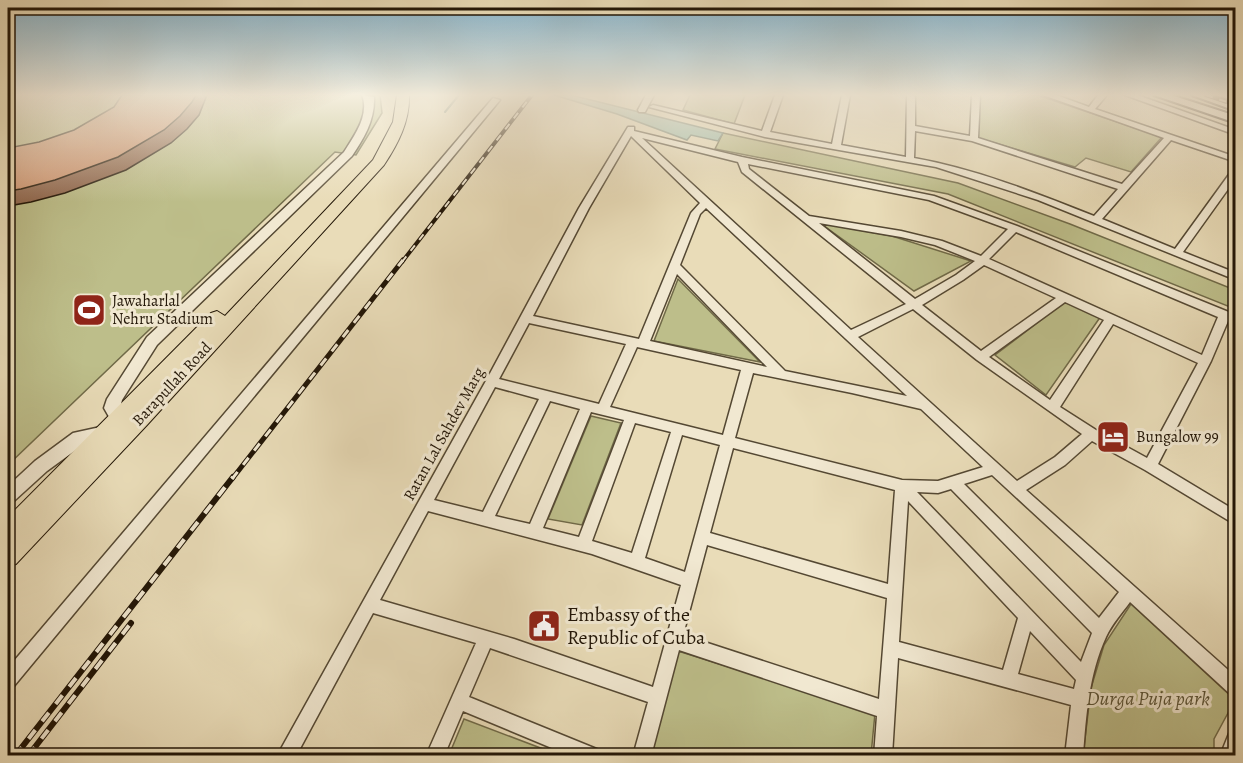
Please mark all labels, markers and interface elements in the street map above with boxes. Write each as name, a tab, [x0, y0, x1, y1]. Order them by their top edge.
place label: Jawaharlal Nehru Stadium	[112, 290, 213, 330]
sports icon: Jawaharlal Nehru Stadium	[71, 292, 107, 328]
street label: Barapullah Road	[127, 337, 217, 431]
street label: Ratan Lal Sahdev Marg	[398, 363, 490, 505]
hotel icon: Bungalow 99	[1095, 419, 1131, 455]
place label: Bungalow 99	[1136, 426, 1219, 448]
place label: Embassy of the Republic of Cuba	[567, 601, 706, 651]
public building icon: Embassy of the Republic of Cuba	[526, 608, 562, 644]
park label: Durga Puja park	[1086, 685, 1210, 712]

